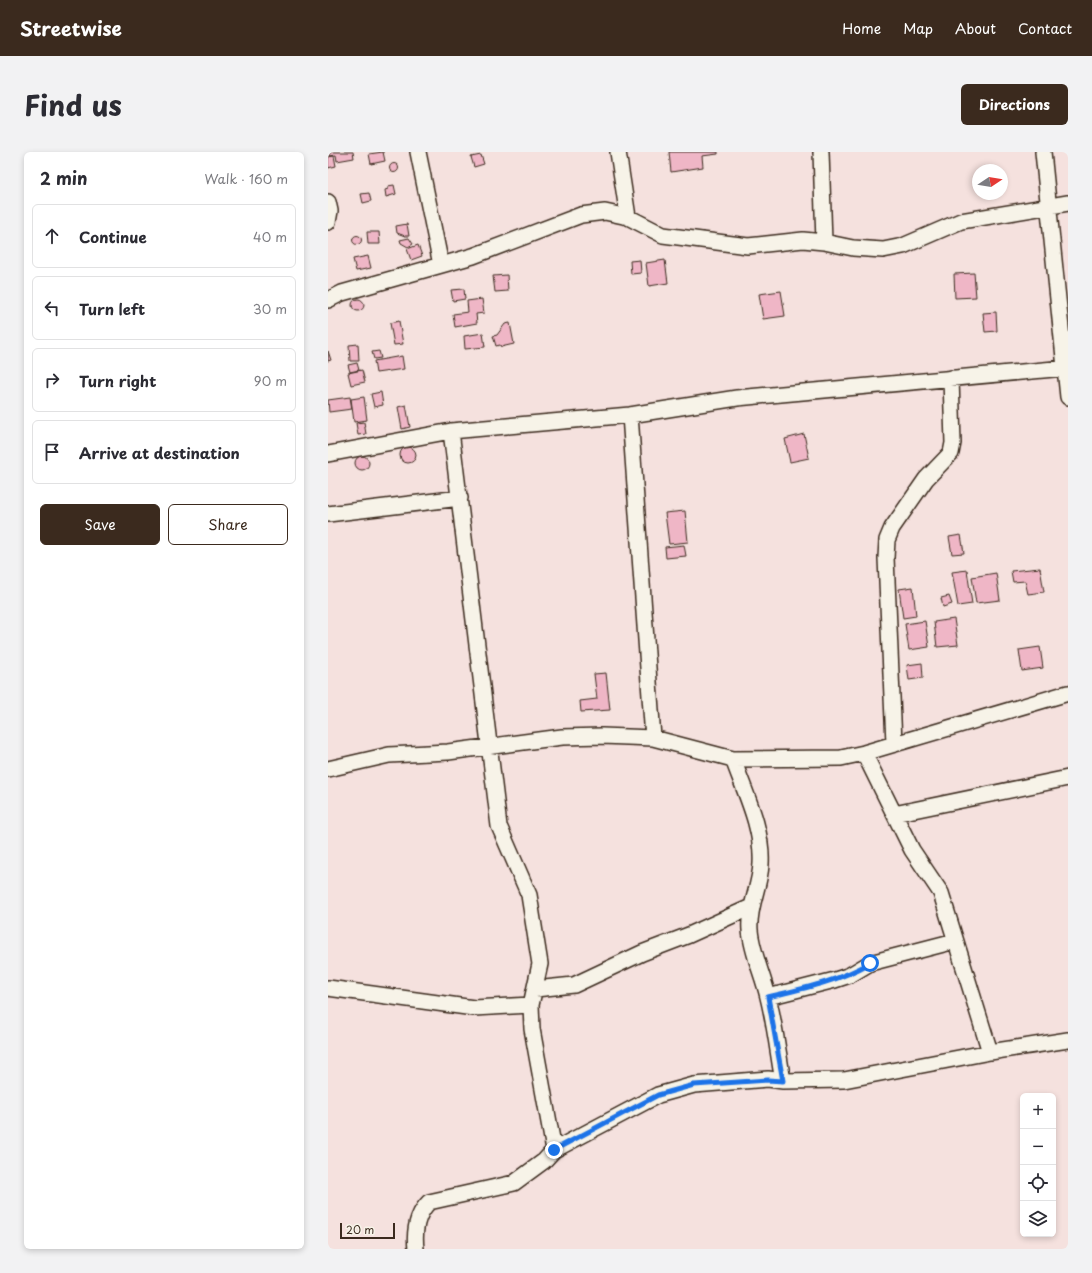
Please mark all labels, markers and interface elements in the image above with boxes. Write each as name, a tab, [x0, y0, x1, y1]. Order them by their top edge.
text: Streetwise	[20, 14, 122, 42]
text: Home	[842, 18, 881, 39]
text: Map	[903, 18, 933, 39]
text: About	[955, 18, 996, 39]
text: Contact	[1018, 18, 1072, 39]
text: Find us	[24, 83, 122, 126]
button: Directions	[961, 84, 1068, 125]
north arrow	[972, 164, 1008, 200]
text: 2 min	[40, 165, 87, 191]
text: Walk · 160 m	[205, 169, 288, 188]
icon: ahead	[41, 225, 63, 247]
text: Continue	[79, 225, 147, 248]
text: 40 m	[253, 227, 287, 246]
icon: left	[41, 297, 63, 319]
text: Turn left	[79, 297, 145, 320]
text: 30 m	[253, 299, 287, 318]
icon: right	[41, 369, 63, 391]
text: Turn right	[79, 369, 156, 392]
text: 90 m	[254, 371, 287, 390]
icon: arrive	[41, 441, 63, 463]
text: Arrive at destination	[79, 441, 240, 464]
button: Save	[40, 504, 160, 545]
button: Share	[168, 504, 288, 545]
route start	[861, 954, 879, 972]
map controls	[1020, 1093, 1056, 1237]
button: +	[1020, 1093, 1056, 1129]
button: −	[1020, 1129, 1056, 1165]
route end	[545, 1141, 563, 1159]
button: locate	[1020, 1165, 1056, 1201]
button: layers	[1020, 1201, 1056, 1237]
scale bar	[340, 1221, 395, 1240]
text: 20 m	[346, 1221, 374, 1238]

